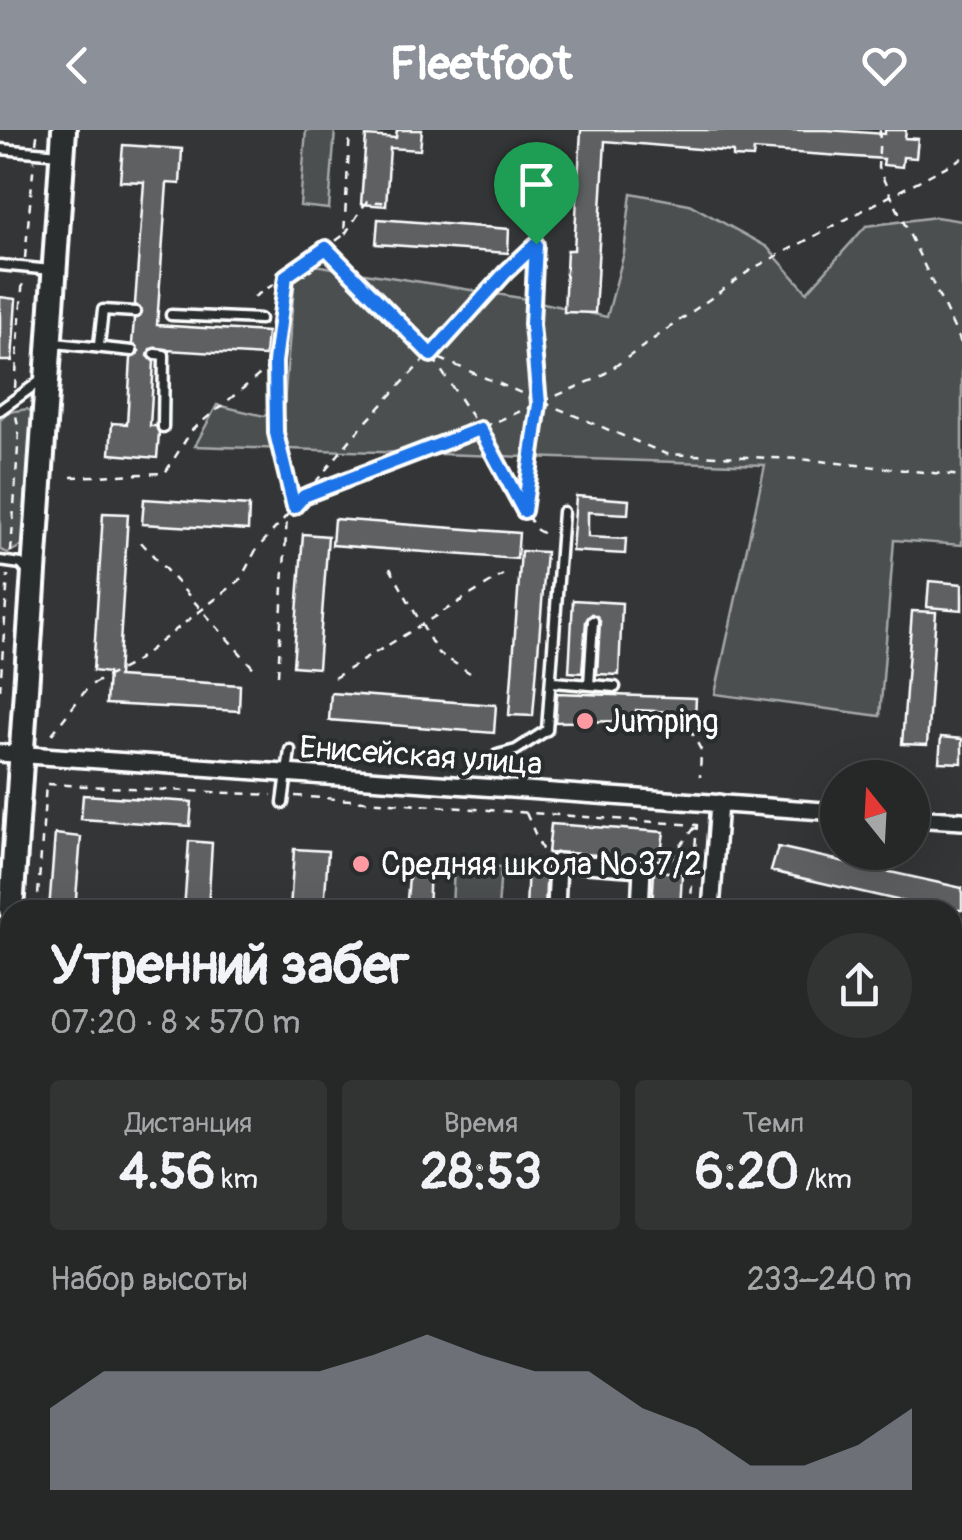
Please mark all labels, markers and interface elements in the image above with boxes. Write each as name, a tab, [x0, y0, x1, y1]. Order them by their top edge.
text: Fleetfoot	[390, 37, 572, 93]
icon: back	[50, 38, 105, 93]
icon: heart	[857, 38, 912, 93]
pin	[494, 142, 579, 245]
icon: arrive	[509, 157, 564, 212]
place label: Jumping	[605, 702, 719, 742]
marker: Jumping	[574, 710, 596, 732]
street label: Енисейская улица	[298, 728, 544, 784]
north arrow	[820, 760, 930, 870]
map controls	[820, 760, 930, 870]
place label: Средняя школа №37/2	[381, 845, 702, 885]
marker: Средняя школа №37/2	[350, 853, 372, 875]
text: Утренний забег	[50, 931, 409, 1000]
button: share	[807, 933, 912, 1038]
text: 07:20 · 8 × 570 m	[50, 1003, 300, 1043]
text: Дистанция	[125, 1106, 252, 1141]
text: Время	[444, 1106, 518, 1141]
text: Темп	[742, 1106, 804, 1141]
text: 4.56	[119, 1141, 215, 1204]
text: 28:53	[420, 1141, 542, 1204]
text: 6:20	[695, 1141, 799, 1204]
text: km	[215, 1162, 258, 1197]
text: /km	[799, 1162, 852, 1197]
text: Набор высоты	[50, 1260, 248, 1300]
text: 233–240 m	[747, 1260, 912, 1300]

